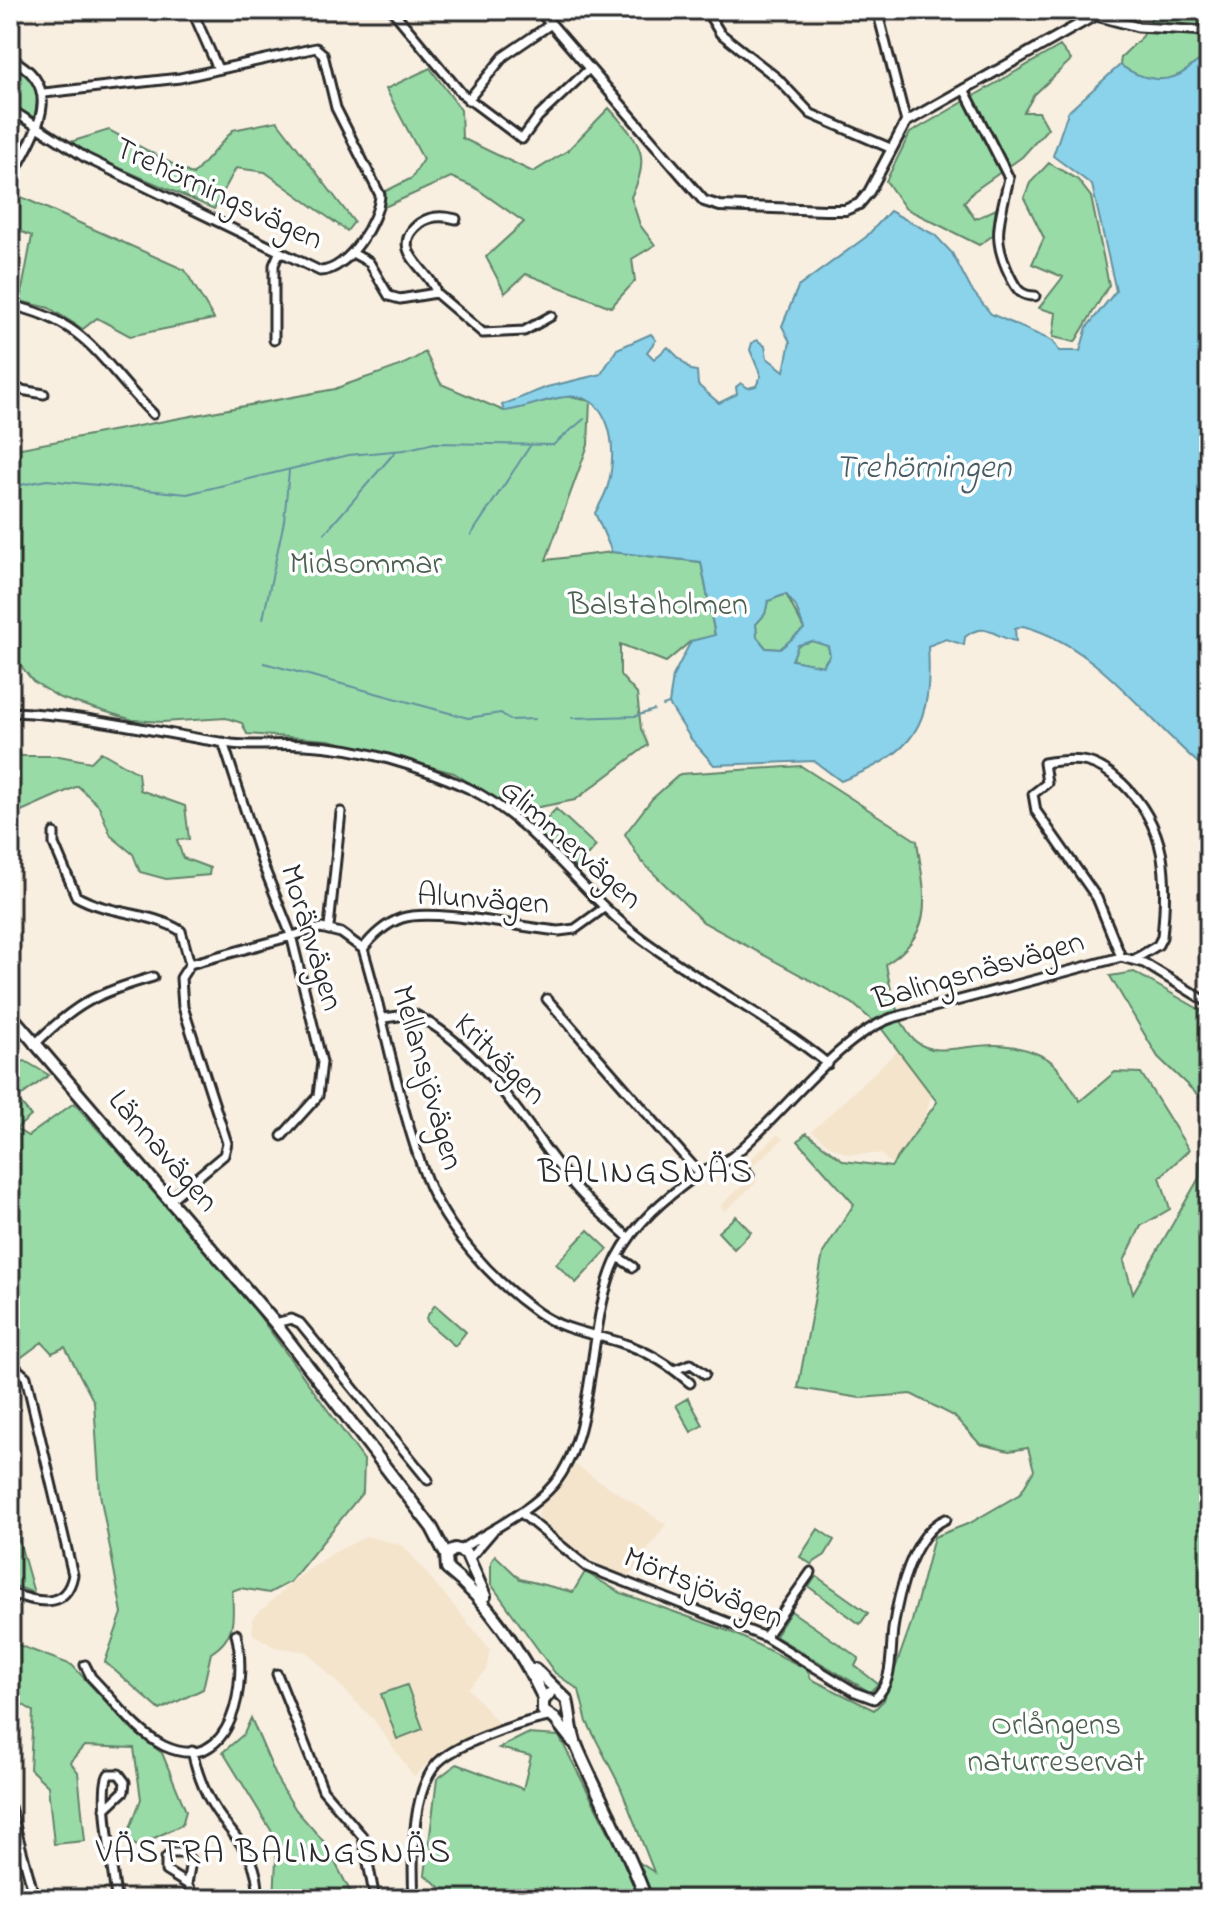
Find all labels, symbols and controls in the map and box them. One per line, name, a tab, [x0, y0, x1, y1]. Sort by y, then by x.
street label: Trehörningsvägen	[106, 126, 330, 264]
water label: Trehörningen	[835, 444, 1013, 494]
park label: Midsommar	[290, 542, 443, 589]
park label: Balstaholmen	[567, 583, 748, 630]
street label: Glimmervägen	[488, 768, 652, 922]
street label: Moränvägen	[265, 859, 355, 1017]
street label: Alunvägen	[415, 873, 551, 929]
street label: Balingsnäsvägen	[867, 919, 1090, 1025]
street label: Mellansjövägen	[377, 980, 475, 1176]
street label: Kritvägen	[442, 1003, 556, 1117]
street label: Lännavägen	[95, 1080, 229, 1224]
district label: BALINGSNÄS	[537, 1149, 754, 1199]
street label: Mörtsjövägen	[616, 1536, 790, 1642]
park label: Orlångens naturreservat	[967, 1703, 1145, 1787]
district label: VÄSTRA BALINGSNÄS	[95, 1829, 452, 1879]

